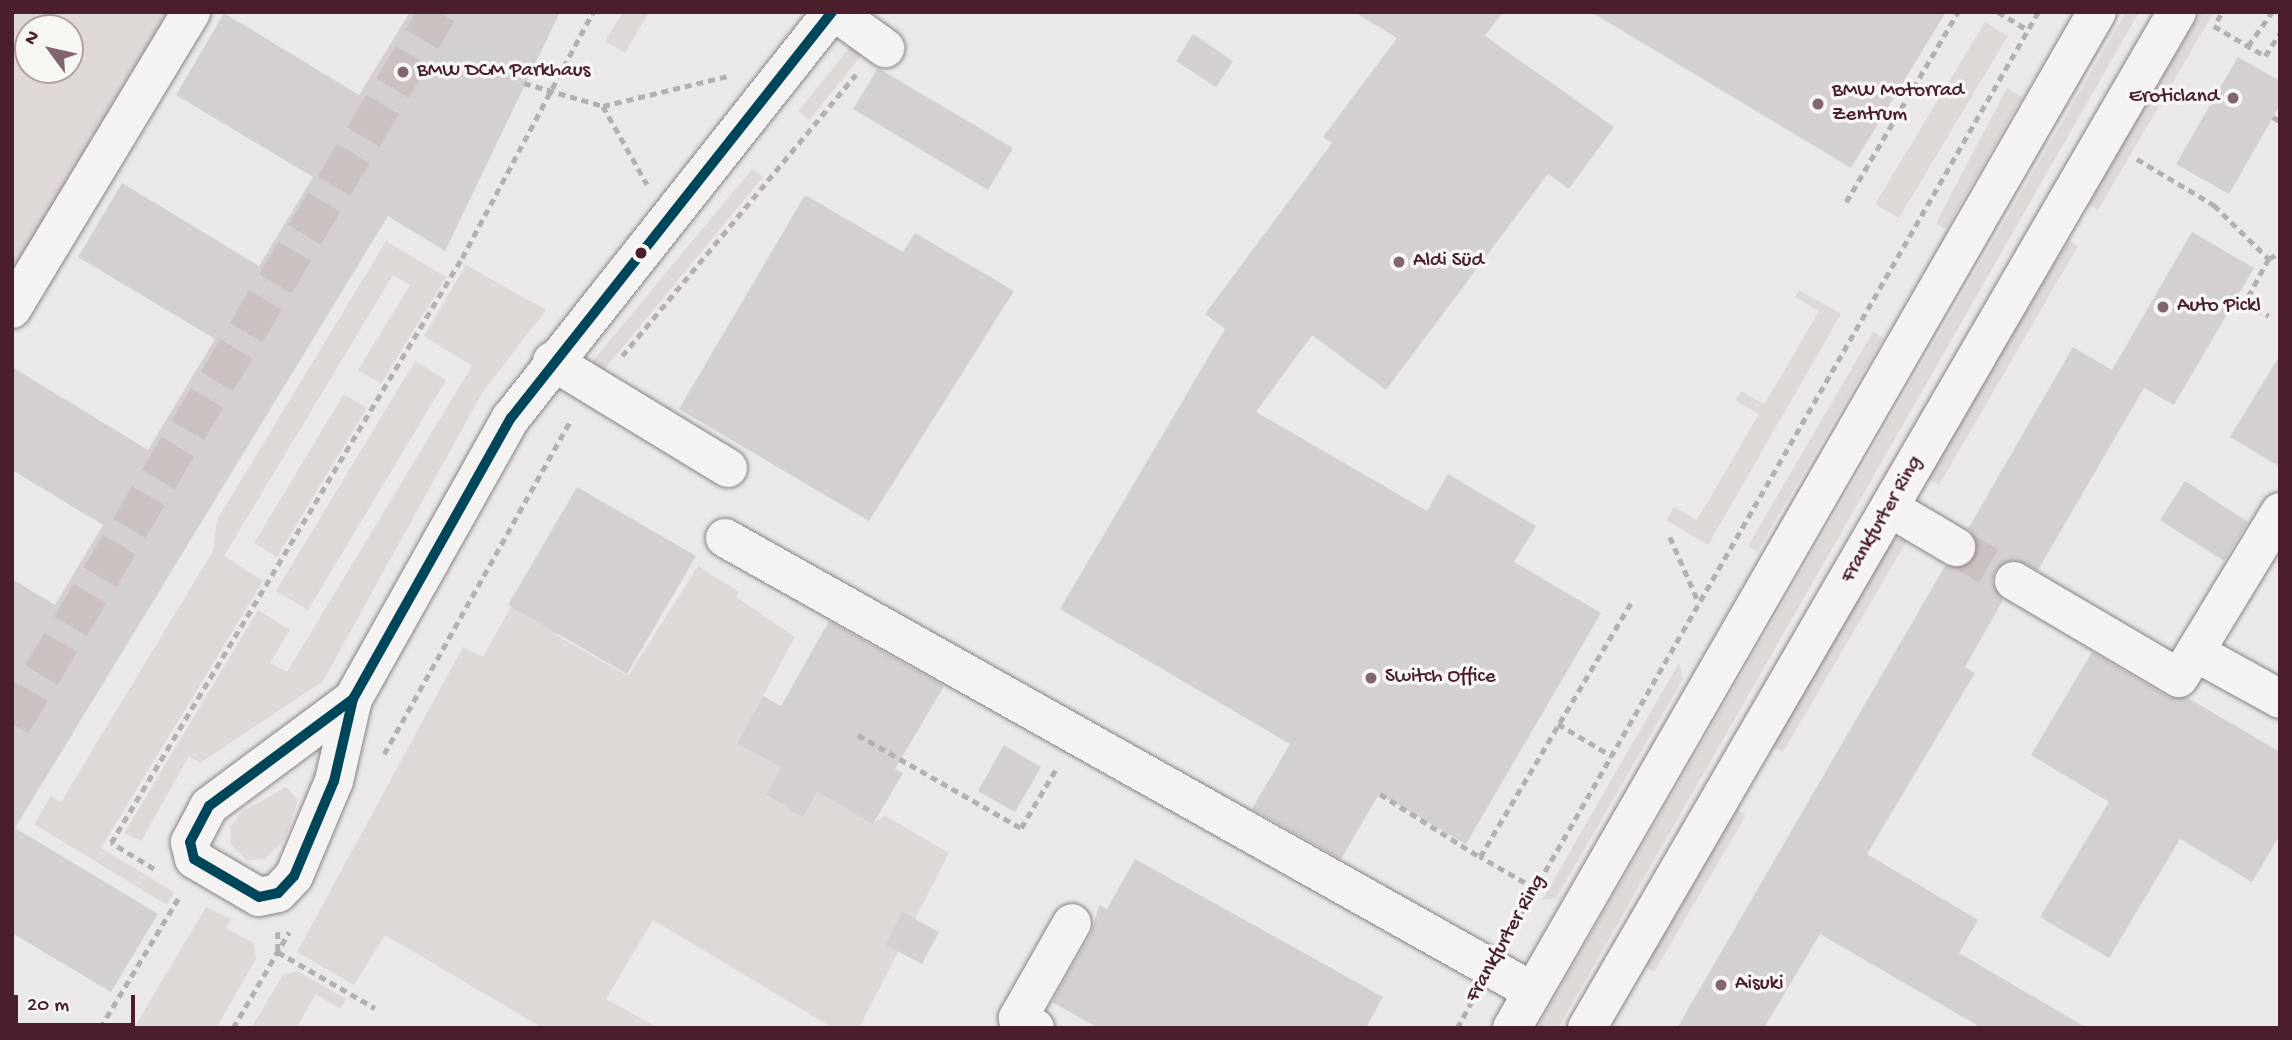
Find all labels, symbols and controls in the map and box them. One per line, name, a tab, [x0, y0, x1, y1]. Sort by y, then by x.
north arrow	[14, 14, 84, 84]
text: N	[20, 27, 46, 50]
place label: BMW DCM Parkhaus	[417, 59, 590, 85]
marker: BMW DCM Parkhaus	[395, 64, 411, 80]
place label: BMW Motorrad Zentrum	[1832, 79, 1964, 129]
place label: Eroticland	[2129, 85, 2219, 111]
marker: Eroticland	[2225, 90, 2241, 106]
marker: BMW Motorrad Zentrum	[1810, 96, 1826, 112]
unlabelled marker	[634, 246, 648, 260]
place label: Aldi Süd	[1413, 249, 1484, 275]
marker: Aldi Süd	[1391, 254, 1407, 270]
place label: Auto Pickl	[2177, 294, 2261, 320]
marker: Auto Pickl	[2155, 299, 2171, 315]
street label: Frankfurter Ring	[1837, 452, 1929, 588]
place label: Switch Office	[1385, 665, 1496, 691]
marker: Switch Office	[1363, 670, 1379, 686]
street label: Frankfurter Ring	[1462, 871, 1552, 1007]
place label: Aisuki	[1735, 972, 1783, 998]
marker: Aisuki	[1713, 977, 1729, 993]
scale bar	[18, 981, 138, 1025]
text: 20 m	[27, 994, 69, 1019]

